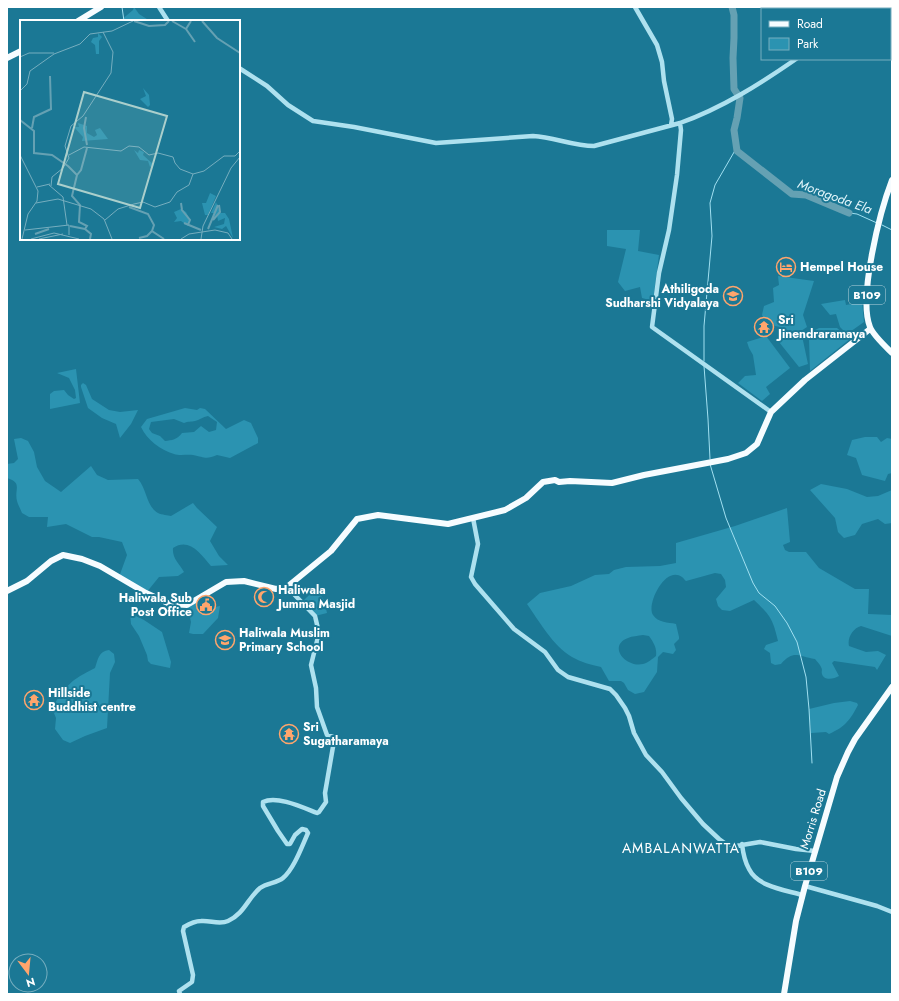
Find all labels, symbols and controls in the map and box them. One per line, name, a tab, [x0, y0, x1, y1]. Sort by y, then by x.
legend	[761, 8, 891, 60]
text: Road	[797, 15, 823, 33]
inset map	[20, 20, 240, 240]
text: Park	[797, 35, 819, 53]
water label: Moragoda Ela	[795, 174, 875, 219]
hotel icon: Hempel House	[775, 256, 797, 278]
place label: Hempel House	[800, 258, 883, 276]
place label: Athiligoda Sudharshi Vidyalaya	[605, 280, 719, 312]
school or university icon: Athiligoda Sudharshi Vidyalaya	[722, 285, 744, 307]
road number: B109	[849, 286, 885, 304]
place label: Sri Jinendraramaya	[776, 311, 865, 343]
temple icon: Sri Jinendraramaya	[753, 316, 775, 338]
place label: Haliwala Jumma Masjid	[276, 581, 355, 613]
mosque icon: Haliwala Jumma Masjid	[253, 586, 275, 608]
place label: Haliwala Sub Post Office	[119, 589, 193, 621]
public building icon: Haliwala Sub Post Office	[195, 594, 217, 616]
place label: Haliwala Muslim Primary School	[239, 624, 330, 656]
school or university icon: Haliwala Muslim Primary School	[214, 629, 236, 651]
place label: Hillside Buddhist centre	[48, 684, 136, 716]
temple icon: Hillside Buddhist centre	[23, 689, 45, 711]
place label: Sri Sugatharamaya	[303, 718, 389, 750]
temple icon: Sri Sugatharamaya	[278, 723, 300, 745]
street label: Morris Road	[795, 787, 831, 851]
district label: AMBALANWATTA	[622, 838, 740, 858]
road number: B109	[791, 862, 827, 880]
north arrow	[8, 953, 48, 993]
text: N	[24, 974, 37, 992]

